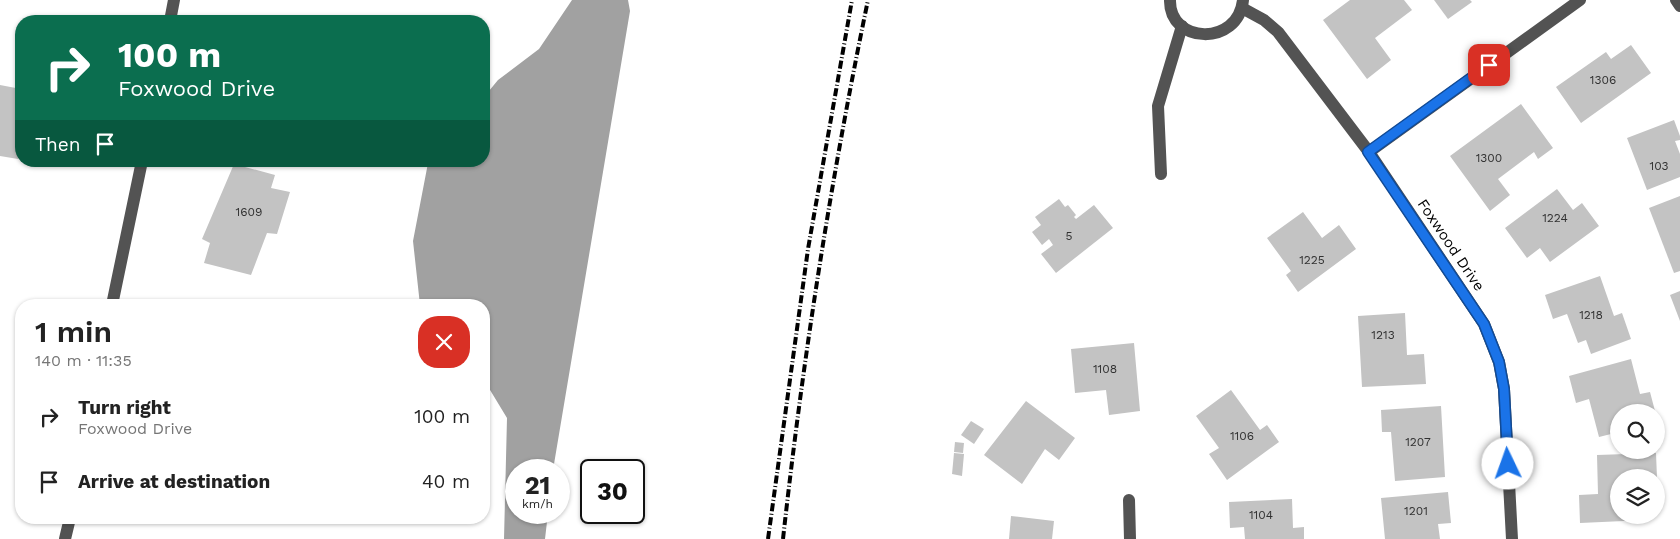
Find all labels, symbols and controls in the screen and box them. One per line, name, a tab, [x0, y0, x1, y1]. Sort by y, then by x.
text: 100 m	[118, 34, 221, 76]
icon: right	[35, 35, 100, 100]
pin	[1468, 44, 1510, 86]
icon: arrive	[1475, 51, 1503, 79]
house number: 1306	[1590, 73, 1616, 87]
text: Foxwood Drive	[118, 76, 275, 101]
icon: arrive	[91, 130, 119, 158]
text: Then	[35, 133, 81, 156]
house number: 1300	[1476, 151, 1502, 165]
house number: 103	[1650, 159, 1668, 173]
street label: Foxwood Drive	[1414, 196, 1488, 294]
house number: 1609	[236, 205, 262, 219]
house number: 1224	[1542, 211, 1568, 225]
house number: 5	[1066, 229, 1073, 243]
house number: 1225	[1299, 253, 1325, 267]
house number: 1218	[1579, 308, 1603, 322]
text: 1 min	[35, 314, 112, 349]
button: close	[418, 316, 470, 368]
house number: 1213	[1371, 328, 1395, 342]
text: 140 m · 11:35	[35, 351, 132, 370]
house number: 1108	[1093, 362, 1117, 376]
text: Turn right	[78, 396, 171, 419]
icon: right	[35, 403, 63, 431]
map controls	[1610, 404, 1665, 524]
button: search	[1610, 404, 1665, 459]
text: 100 m	[414, 405, 470, 428]
text: Foxwood Drive	[78, 419, 192, 438]
house number: 1106	[1230, 429, 1254, 443]
house number: 1207	[1405, 435, 1431, 449]
position arrow	[1481, 437, 1533, 489]
speed limit sign: 30	[580, 459, 645, 524]
icon: arrive	[35, 468, 63, 496]
button: layers	[1610, 469, 1665, 524]
text: Arrive at destination	[78, 470, 270, 493]
text: 40 m	[422, 470, 470, 493]
text: 21	[525, 471, 550, 500]
text: km/h	[522, 497, 553, 511]
house number: 1201	[1404, 504, 1428, 518]
house number: 1104	[1249, 508, 1273, 522]

